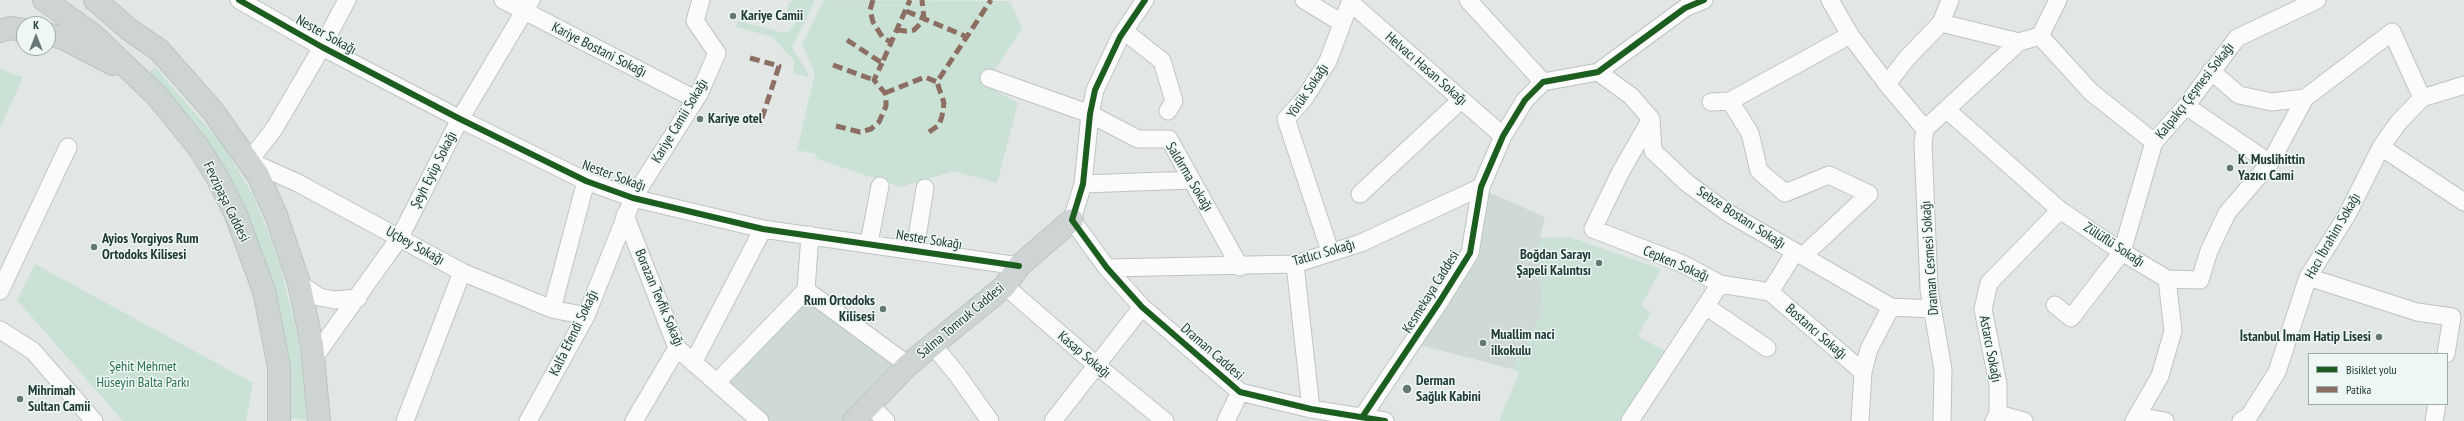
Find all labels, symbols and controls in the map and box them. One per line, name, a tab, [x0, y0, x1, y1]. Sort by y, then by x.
place label: Kariye Camii	[741, 8, 803, 24]
marker: Kariye Camii	[728, 11, 738, 21]
street label: Nester Sokağı	[293, 12, 359, 58]
north arrow	[16, 16, 56, 56]
text: K	[33, 18, 39, 32]
street label: Kariye Bostani Sokağı	[549, 19, 649, 81]
street label: Helvacı Hasan Sokağı	[1382, 29, 1470, 109]
street label: Kalpakçı Çeşmesi Sokağı	[2152, 39, 2238, 143]
street label: Yörük Sokağı	[1284, 61, 1332, 121]
street label: Kariye Camii Sokağı	[648, 76, 712, 166]
place label: Kariye otel	[708, 111, 762, 127]
marker: Kariye otel	[695, 114, 705, 124]
street label: Şeyh Eyüp Sokağı	[407, 129, 461, 211]
street label: Saldırma Sokağı	[1162, 139, 1216, 215]
place label: K. Muslihittin Yazıcı Cami	[2238, 152, 2305, 184]
street label: Nester Sokağı	[580, 157, 648, 195]
street label: Fevzipaşa Caddesi	[199, 159, 253, 245]
marker: K. Muslihittin Yazıcı Cami	[2225, 163, 2235, 173]
street label: Sebze Bostanı Sokağı	[1693, 183, 1789, 253]
street label: Hacı İbrahim Sokağı	[2302, 190, 2364, 282]
street label: Draman Cesmesi Sokağı	[1918, 200, 1942, 316]
street label: Zülüflü Sokağı	[2080, 219, 2148, 271]
street label: Uçbey Sokağı	[383, 223, 447, 269]
street label: Nester Sokağı	[895, 226, 963, 254]
place label: Ayios Yorgiyos Rum Ortodoks Kilisesi	[102, 231, 199, 264]
street label: Tatlıcı Sokağı	[1291, 236, 1357, 270]
marker: Ayios Yorgiyos Rum Ortodoks Kilisesi	[89, 242, 99, 252]
street label: Cepken Sokağı	[1640, 243, 1712, 285]
street label: Borazan Tevfik Sokağı	[631, 247, 687, 349]
place label: Boğdan Sarayı Şapeli Kalıntısı	[1516, 247, 1591, 280]
street label: Kesmekaya Caddesi	[1399, 248, 1463, 336]
marker: Boğdan Sarayı Şapeli Kalıntısı	[1594, 258, 1604, 268]
street label: Salma Tomruk Caddesi	[914, 280, 1008, 362]
street label: Kalfa Efendi Sokağı	[546, 287, 602, 379]
place label: Rum Ortodoks Kilisesi	[804, 293, 875, 326]
street label: Bostancı Sokağı	[1782, 301, 1850, 363]
marker: Rum Ortodoks Kilisesi	[878, 304, 888, 314]
street label: Astarcı Sokağı	[1975, 314, 2005, 384]
street label: Draman Caddesi	[1177, 320, 1247, 384]
place label: Muallim naci ilkokulu	[1491, 327, 1555, 360]
street label: Kasap Sokağı	[1054, 328, 1114, 382]
place label: İstanbul İmam Hatip Lisesi	[2240, 329, 2371, 345]
marker: İstanbul İmam Hatip Lisesi	[2374, 332, 2384, 342]
marker: Muallim naci ilkokulu	[1478, 338, 1488, 348]
legend	[2308, 353, 2448, 405]
park label: Şehit Mehmet Hüseyin Balta Parkı	[97, 359, 189, 392]
text: Bisiklet yolu	[2346, 362, 2397, 377]
place label: Derman Sağlık Kabini	[1416, 373, 1481, 406]
text: Patika	[2346, 382, 2371, 397]
place label: Mihrimah Sultan Camii	[28, 383, 90, 416]
marker: Derman Sağlık Kabini	[1401, 383, 1413, 395]
marker: Mihrimah Sultan Camii	[15, 394, 25, 404]

